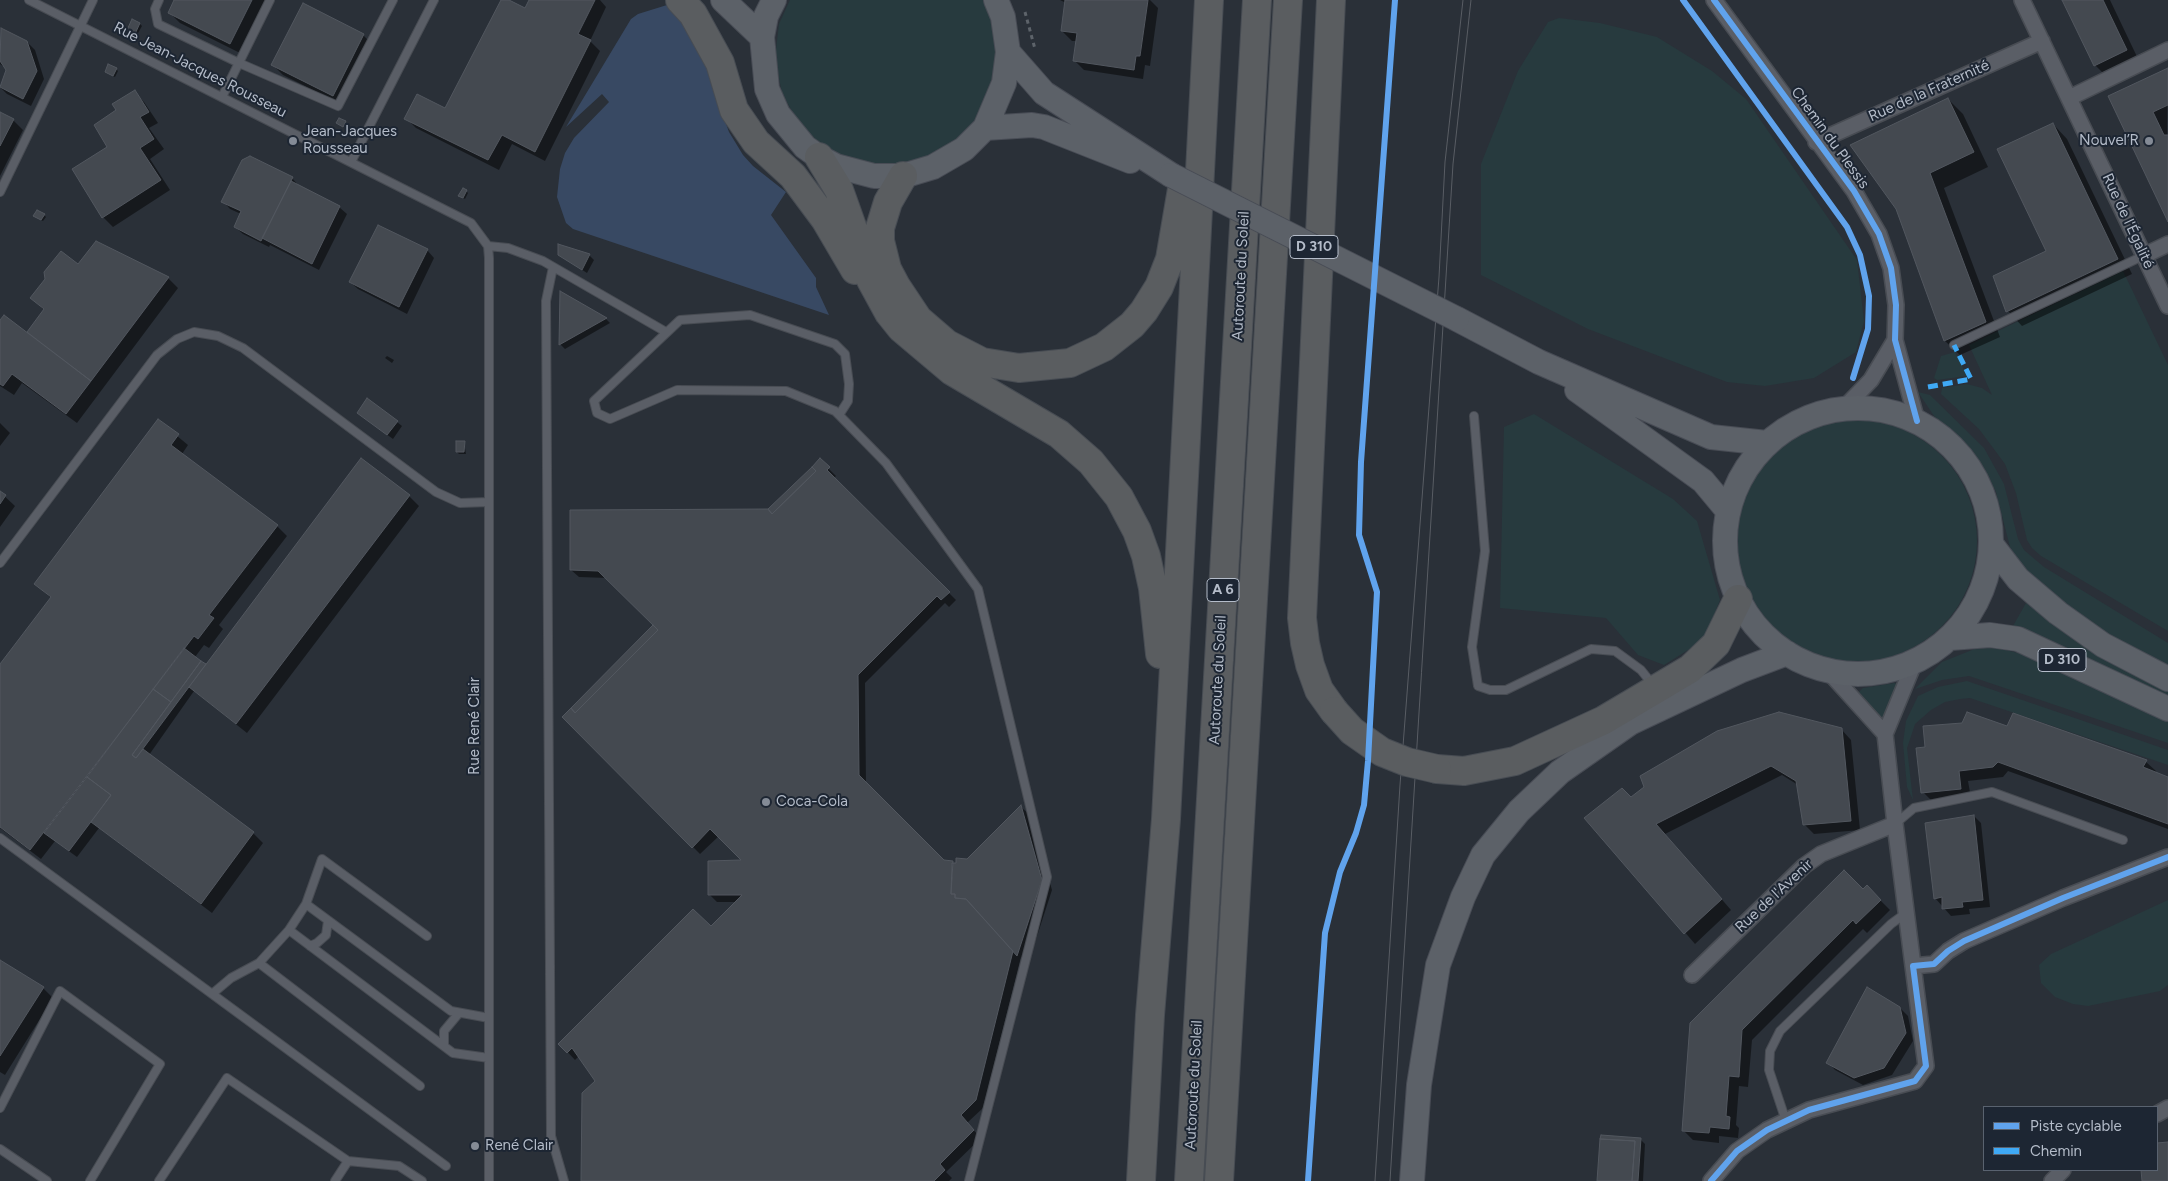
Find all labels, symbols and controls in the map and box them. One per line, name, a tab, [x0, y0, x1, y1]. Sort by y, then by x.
street label: Rue Jean-Jacques Rousseau	[110, 18, 290, 122]
street label: Rue de la Fraternité	[1866, 56, 1992, 126]
street label: Chemin du Plessis	[1787, 84, 1873, 192]
place label: Jean-Jacques Rousseau	[303, 123, 397, 158]
place label: Nouvel’R	[2079, 132, 2139, 150]
marker: Jean-Jacques Rousseau	[287, 135, 299, 147]
marker: Nouvel’R	[2143, 135, 2155, 147]
street label: Rue de l'Égalité	[2098, 171, 2158, 271]
street label: Autoroute du Soleil	[1229, 211, 1253, 341]
road number: D 310	[1290, 236, 1338, 258]
road number: A 6	[1207, 578, 1239, 602]
street label: Autoroute du Soleil	[1206, 615, 1230, 745]
road number: D 310	[2038, 648, 2086, 672]
street label: Rue René Clair	[466, 677, 484, 775]
place label: Coca-Cola	[776, 793, 848, 811]
marker: Coca-Cola	[760, 796, 772, 808]
street label: Rue de l'Avenir	[1732, 856, 1816, 936]
street label: Autoroute du Soleil	[1182, 1020, 1206, 1150]
legend	[1983, 1106, 2158, 1171]
text: Piste cyclable	[2030, 1117, 2122, 1135]
place label: René Clair	[485, 1137, 553, 1155]
marker: René Clair	[469, 1140, 481, 1152]
text: Chemin	[2030, 1142, 2082, 1160]

